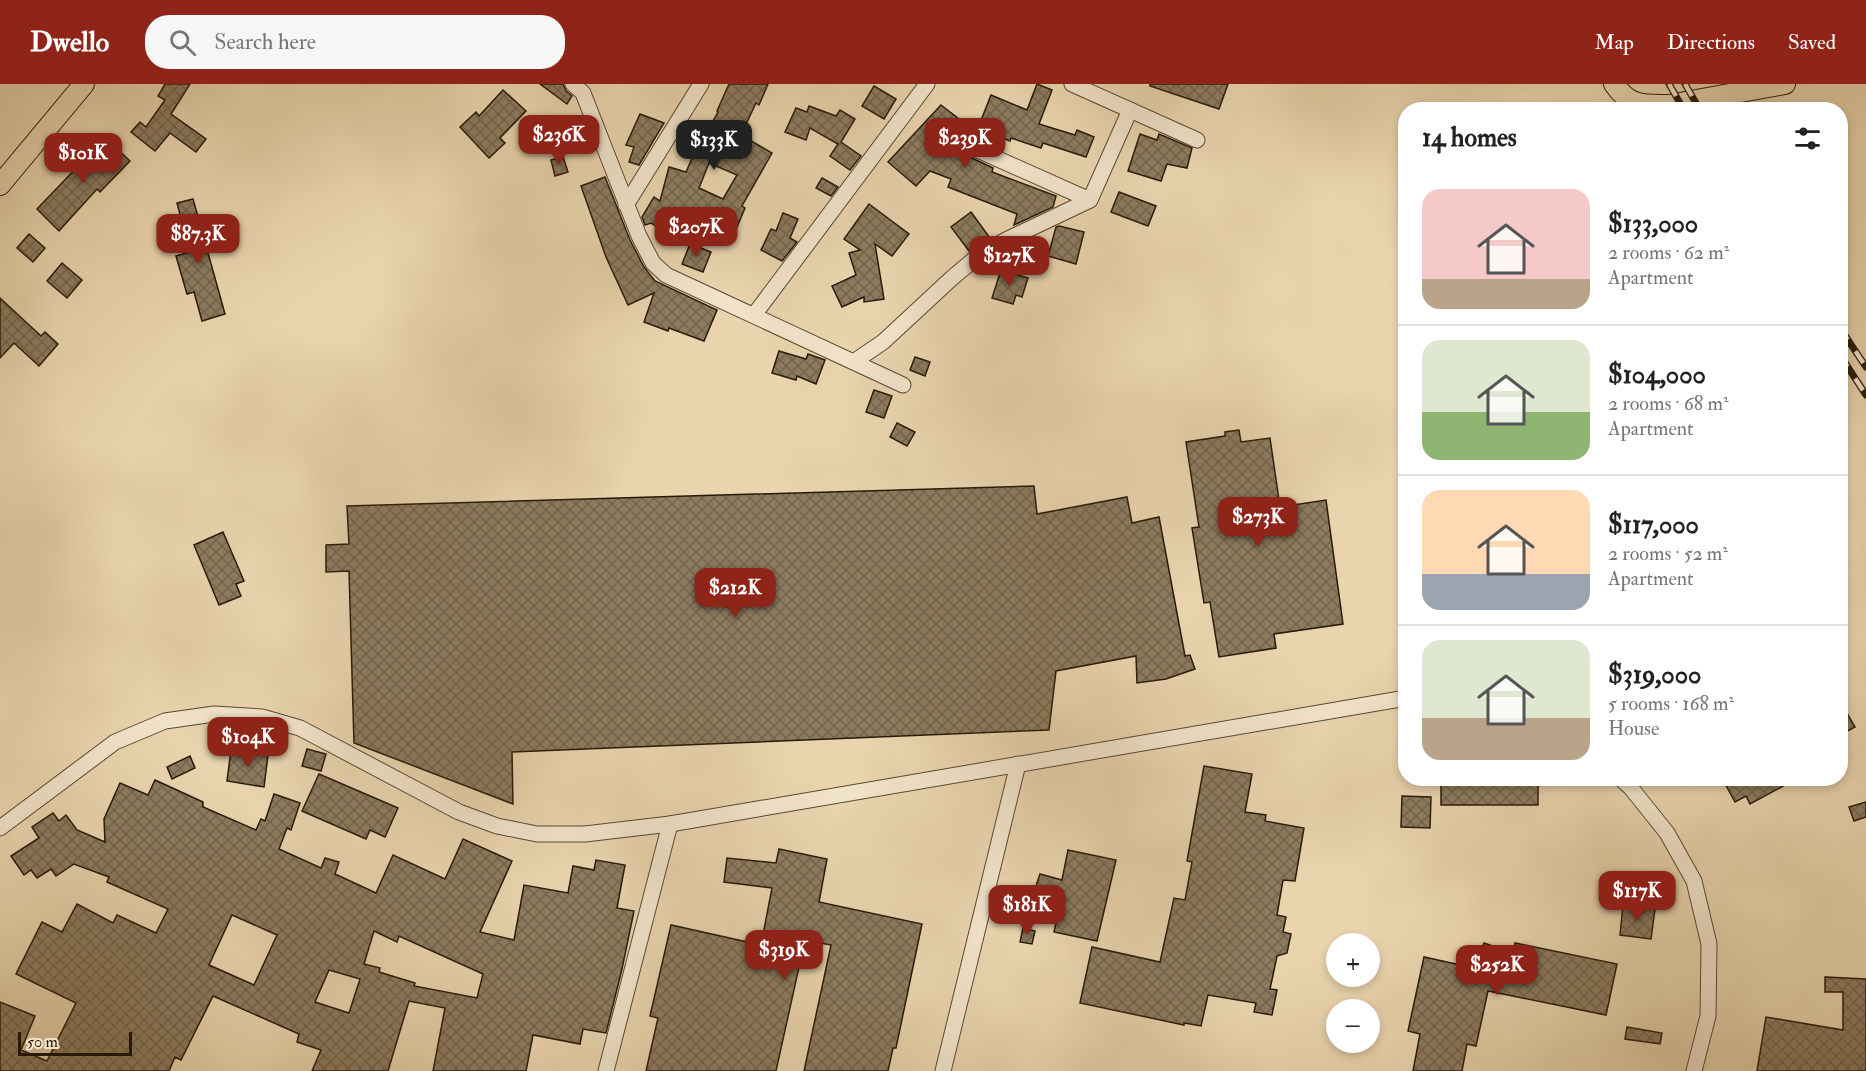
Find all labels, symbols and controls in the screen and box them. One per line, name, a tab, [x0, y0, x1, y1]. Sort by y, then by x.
search box	[145, 15, 565, 69]
text: Dwello	[30, 25, 109, 60]
icon: search	[166, 26, 199, 59]
text: Search here	[214, 28, 316, 56]
text: Map	[1594, 29, 1634, 56]
text: Directions	[1667, 29, 1755, 56]
text: Saved	[1788, 29, 1836, 56]
pin: $236K	[517, 115, 601, 166]
pin: $239K	[923, 118, 1007, 169]
pin: $133K	[672, 120, 756, 171]
text: $236K	[532, 122, 586, 147]
text: 14 homes	[1422, 122, 1517, 154]
icon: filters	[1791, 122, 1824, 155]
text: $239K	[938, 125, 992, 150]
text: $133K	[690, 127, 738, 152]
pin: $101K	[41, 133, 125, 184]
text: $101K	[58, 140, 108, 165]
pin: $207K	[654, 207, 738, 258]
text: $133,000	[1608, 208, 1698, 240]
icon: home	[1470, 213, 1542, 285]
pin: $87.3K	[149, 214, 247, 265]
text: $207K	[669, 214, 723, 239]
text: $87.3K	[171, 221, 226, 246]
pin: $127K	[967, 236, 1051, 287]
text: 2 rooms · 62 m²	[1608, 240, 1729, 265]
text: $127K	[983, 243, 1035, 268]
text: Apartment	[1608, 265, 1693, 290]
text: $104,000	[1608, 359, 1706, 391]
icon: home	[1470, 364, 1542, 436]
text: 2 rooms · 68 m²	[1608, 391, 1729, 416]
text: Apartment	[1608, 416, 1693, 441]
pin: $273K	[1216, 497, 1300, 548]
text: $273K	[1232, 504, 1284, 529]
text: $117,000	[1608, 509, 1699, 541]
icon: home	[1470, 514, 1542, 586]
text: 2 rooms · 52 m²	[1608, 541, 1728, 566]
text: Apartment	[1608, 566, 1693, 591]
pin: $212K	[693, 568, 777, 619]
text: $212K	[709, 575, 761, 600]
text: $319,000	[1608, 659, 1701, 691]
icon: home	[1470, 664, 1542, 736]
text: 5 rooms · 168 m²	[1608, 691, 1734, 716]
text: House	[1608, 716, 1659, 741]
pin: $104K	[206, 717, 290, 768]
text: $104K	[221, 724, 275, 749]
pin: $117K	[1595, 871, 1679, 922]
text: $117K	[1613, 878, 1661, 903]
pin: $181K	[985, 885, 1069, 936]
text: $181K	[1003, 892, 1051, 917]
pin: $319K	[742, 930, 826, 981]
map controls	[1326, 933, 1380, 1053]
button: +	[1326, 933, 1380, 987]
text: $319K	[759, 937, 809, 962]
pin: $252K	[1455, 945, 1539, 996]
text: $252K	[1470, 952, 1524, 977]
button: −	[1326, 999, 1380, 1053]
scale bar	[18, 1029, 132, 1056]
text: 50 m	[27, 1032, 58, 1052]

